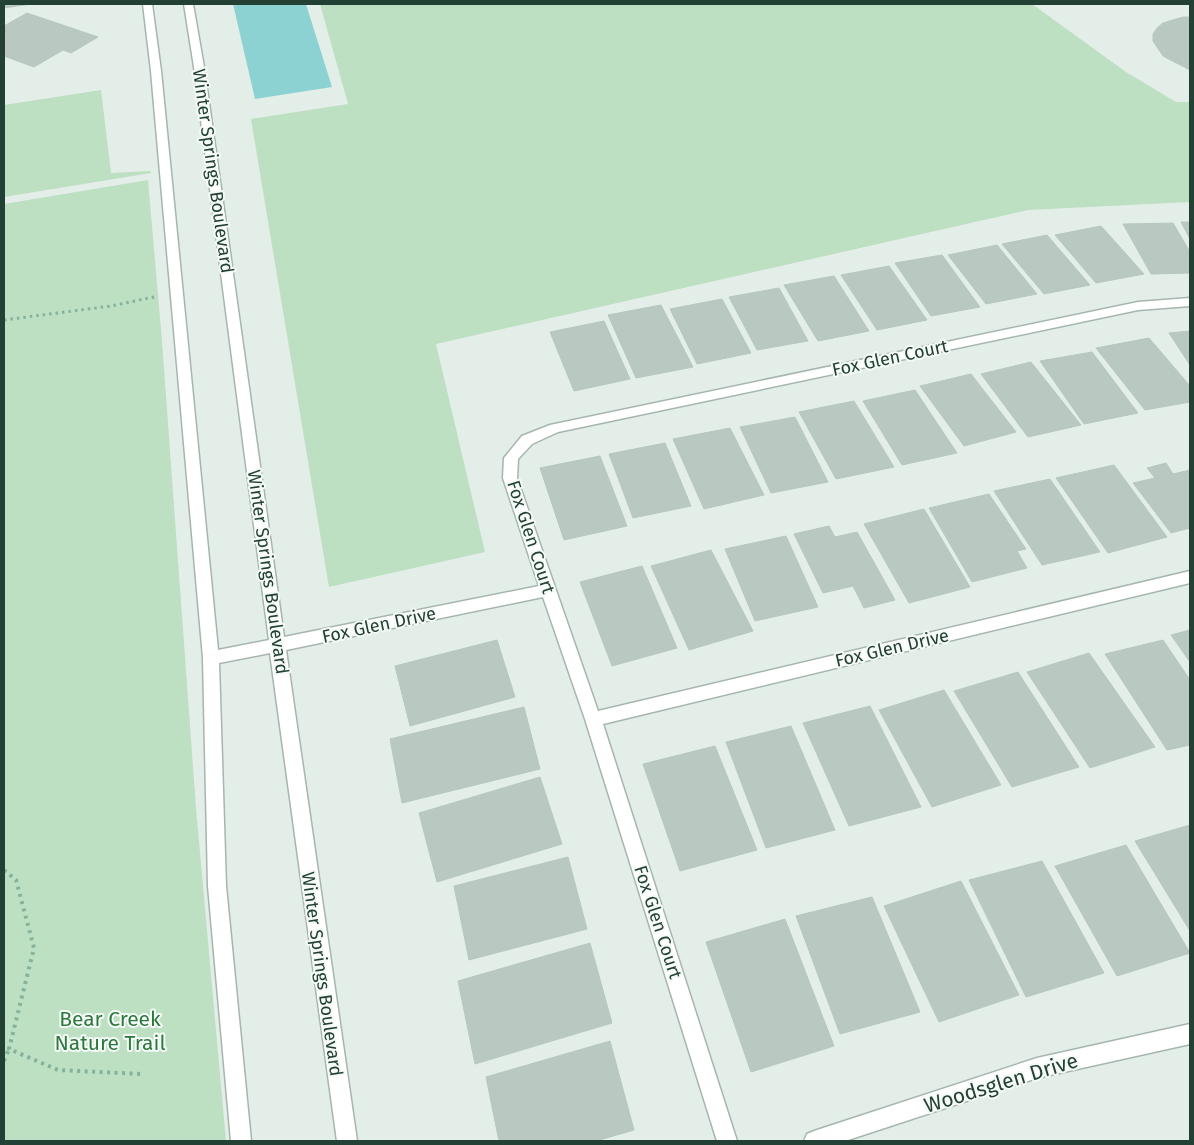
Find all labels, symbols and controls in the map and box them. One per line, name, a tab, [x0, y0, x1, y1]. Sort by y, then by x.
street label: Winter Springs Boulevard	[188, 67, 238, 275]
street label: Fox Glen Court	[830, 335, 950, 381]
street label: Winter Springs Boulevard	[243, 468, 293, 676]
street label: Fox Glen Court	[502, 478, 560, 597]
street label: Fox Glen Drive	[320, 602, 438, 648]
street label: Fox Glen Drive	[833, 624, 951, 672]
street label: Fox Glen Court	[629, 863, 687, 982]
street label: Winter Springs Boulevard	[297, 870, 347, 1078]
park label: Bear Creek Nature Trail	[54, 1006, 166, 1056]
street label: Woodsglen Drive	[921, 1047, 1081, 1119]

